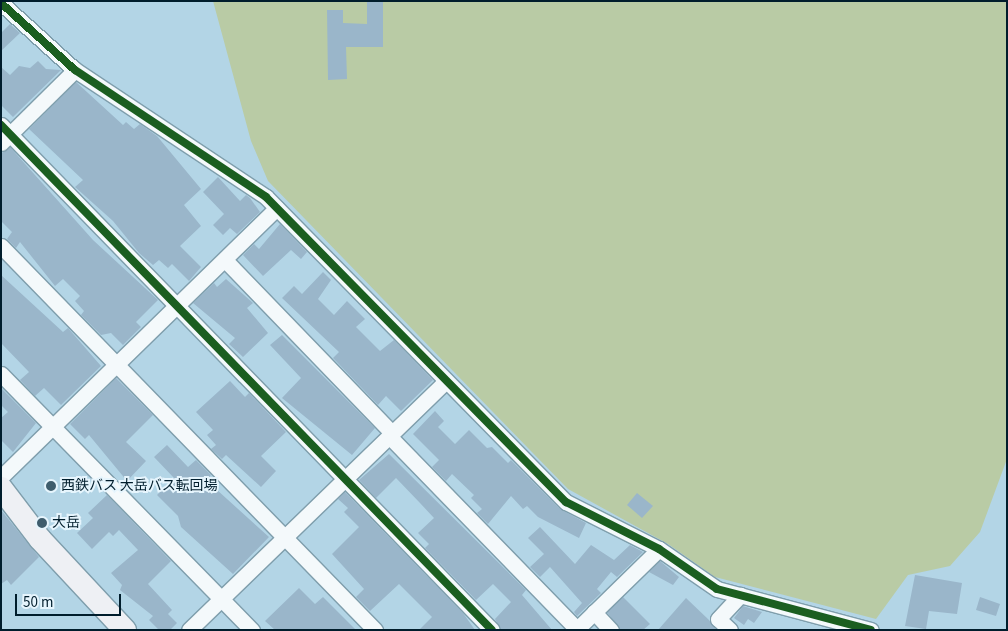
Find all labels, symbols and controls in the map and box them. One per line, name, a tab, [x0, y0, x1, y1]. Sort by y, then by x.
place label: 西鉄バス 大岳バス転回場	[61, 478, 218, 494]
marker: 西鉄バス 大岳バス転回場	[45, 480, 57, 492]
place label: 大岳	[52, 515, 80, 531]
marker: 大岳	[36, 517, 48, 529]
scale bar	[18, 584, 124, 616]
text: 50 m	[23, 592, 53, 613]

